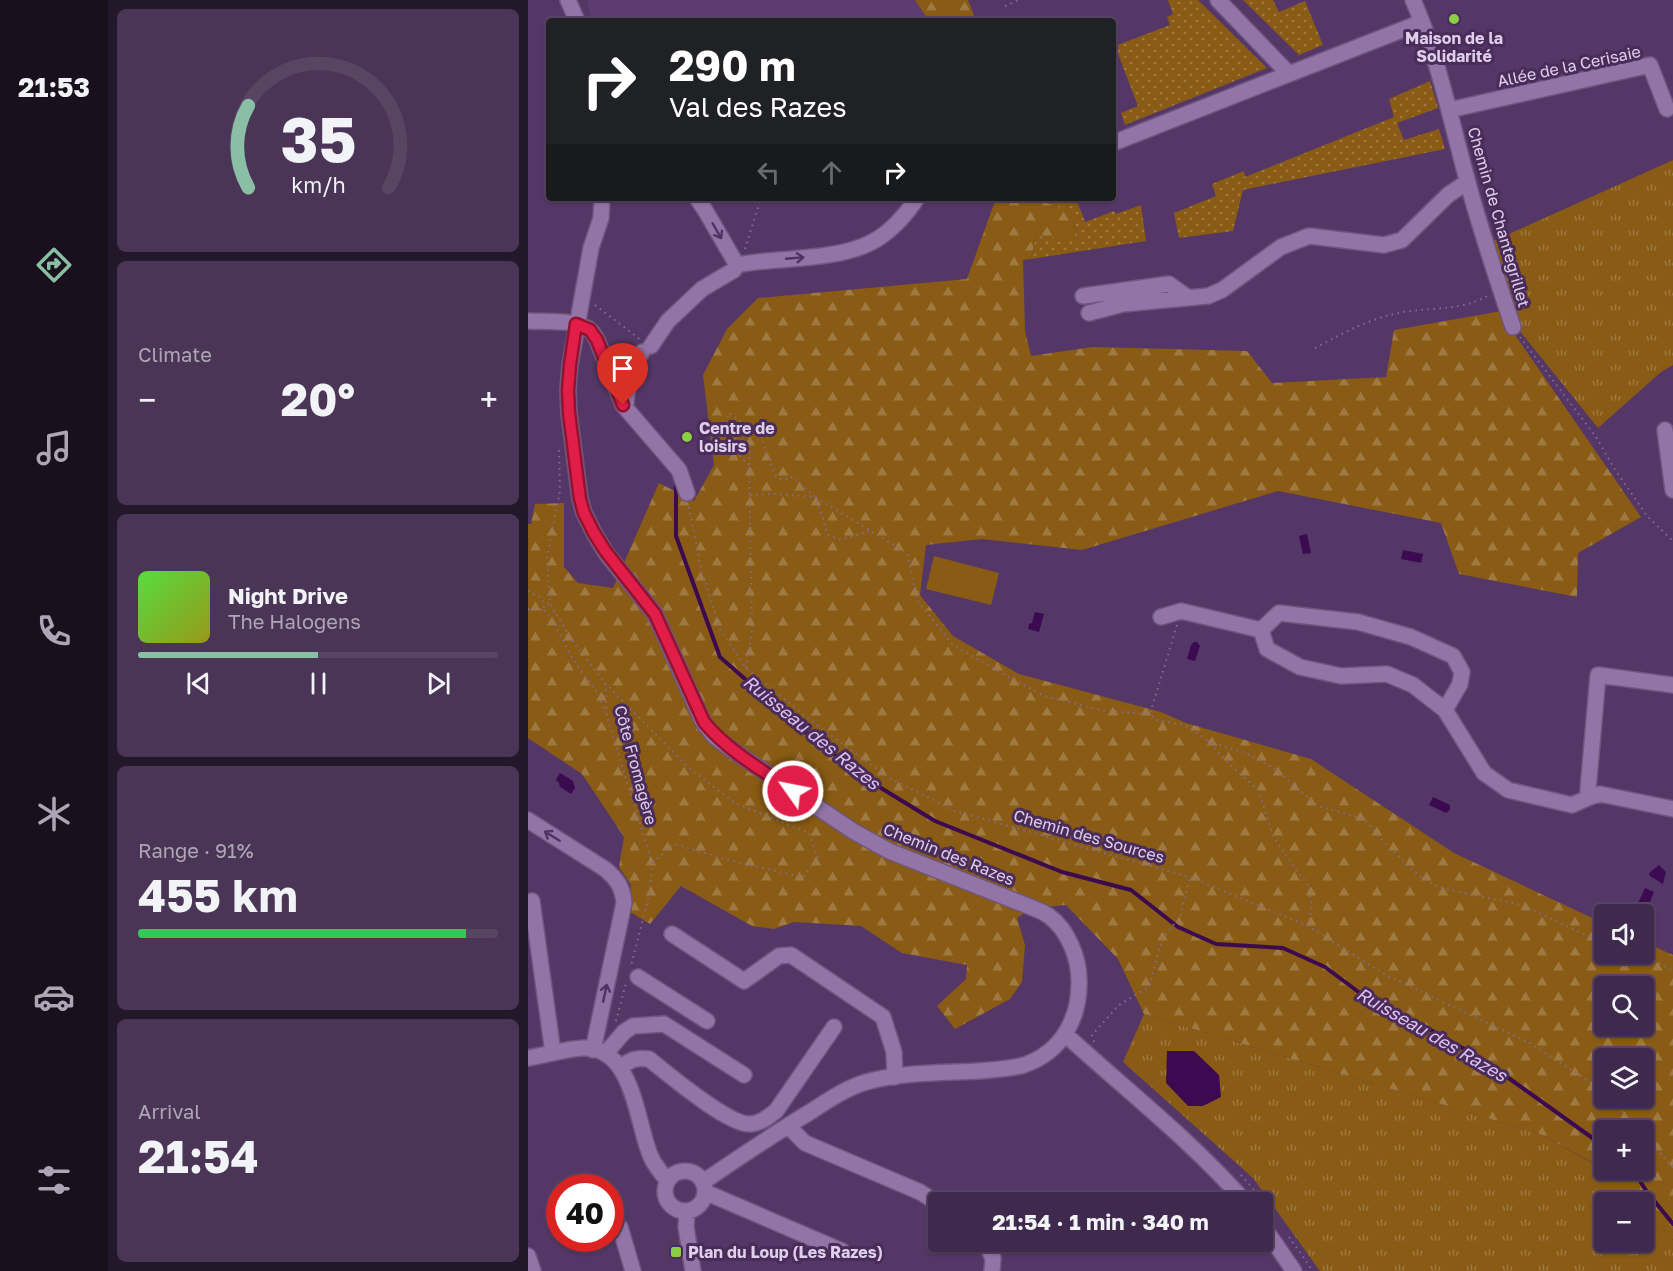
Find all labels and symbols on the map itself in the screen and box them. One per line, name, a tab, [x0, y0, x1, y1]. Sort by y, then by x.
marker: Maison de la Solidarité	[1447, 12, 1461, 26]
place label: Maison de la Solidarité	[1405, 28, 1503, 66]
street label: Allée de la Cerisaie	[1495, 41, 1643, 91]
street label: Chemin de Chantegrillet	[1464, 125, 1534, 309]
one-way arrow	[712, 222, 724, 239]
one-way arrow	[784, 252, 804, 263]
pin	[597, 343, 648, 405]
place label: Centre de loisirs	[699, 418, 775, 456]
marker: Centre de loisirs	[680, 430, 694, 444]
water label: Ruisseau des Razes	[739, 670, 886, 795]
street label: Côte Fromagère	[610, 703, 662, 827]
position arrow	[761, 759, 825, 823]
street label: Chemin des Sources	[1011, 805, 1167, 867]
street label: Chemin des Razes	[881, 819, 1017, 889]
one-way arrow	[544, 829, 561, 841]
water label: Ruisseau des Razes	[1353, 982, 1512, 1087]
one-way arrow	[600, 983, 611, 1003]
speed limit sign: 40	[546, 1174, 624, 1252]
place label: Plan du Loup (Les Razes)	[688, 1242, 883, 1262]
marker: Plan du Loup (Les Razes)	[669, 1245, 683, 1259]

